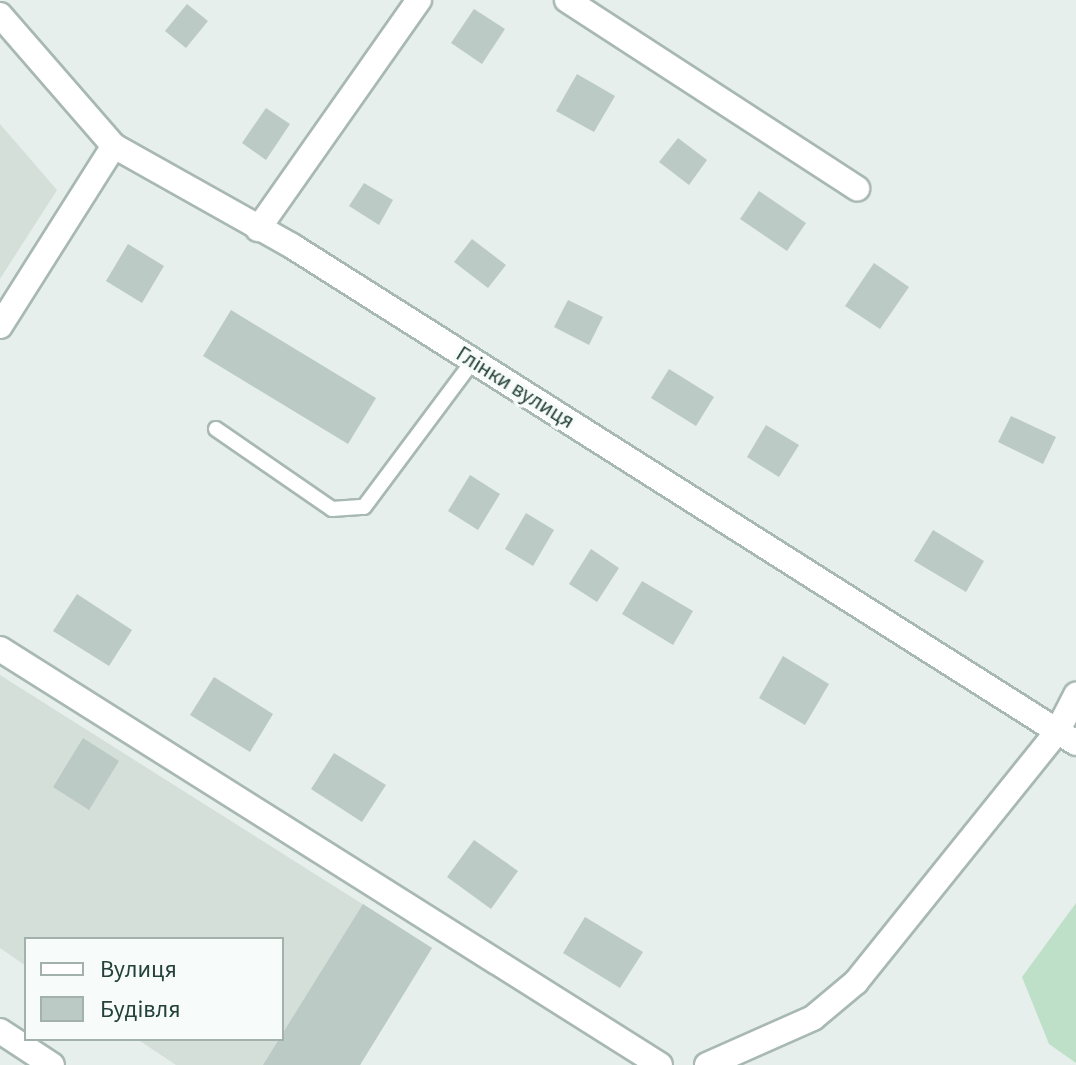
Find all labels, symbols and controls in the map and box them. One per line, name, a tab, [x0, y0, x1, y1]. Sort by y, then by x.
street label: Глінки вулиця	[451, 341, 579, 435]
legend	[24, 937, 284, 1041]
text: Вулиця	[100, 952, 177, 987]
text: Будівля	[100, 992, 181, 1027]

